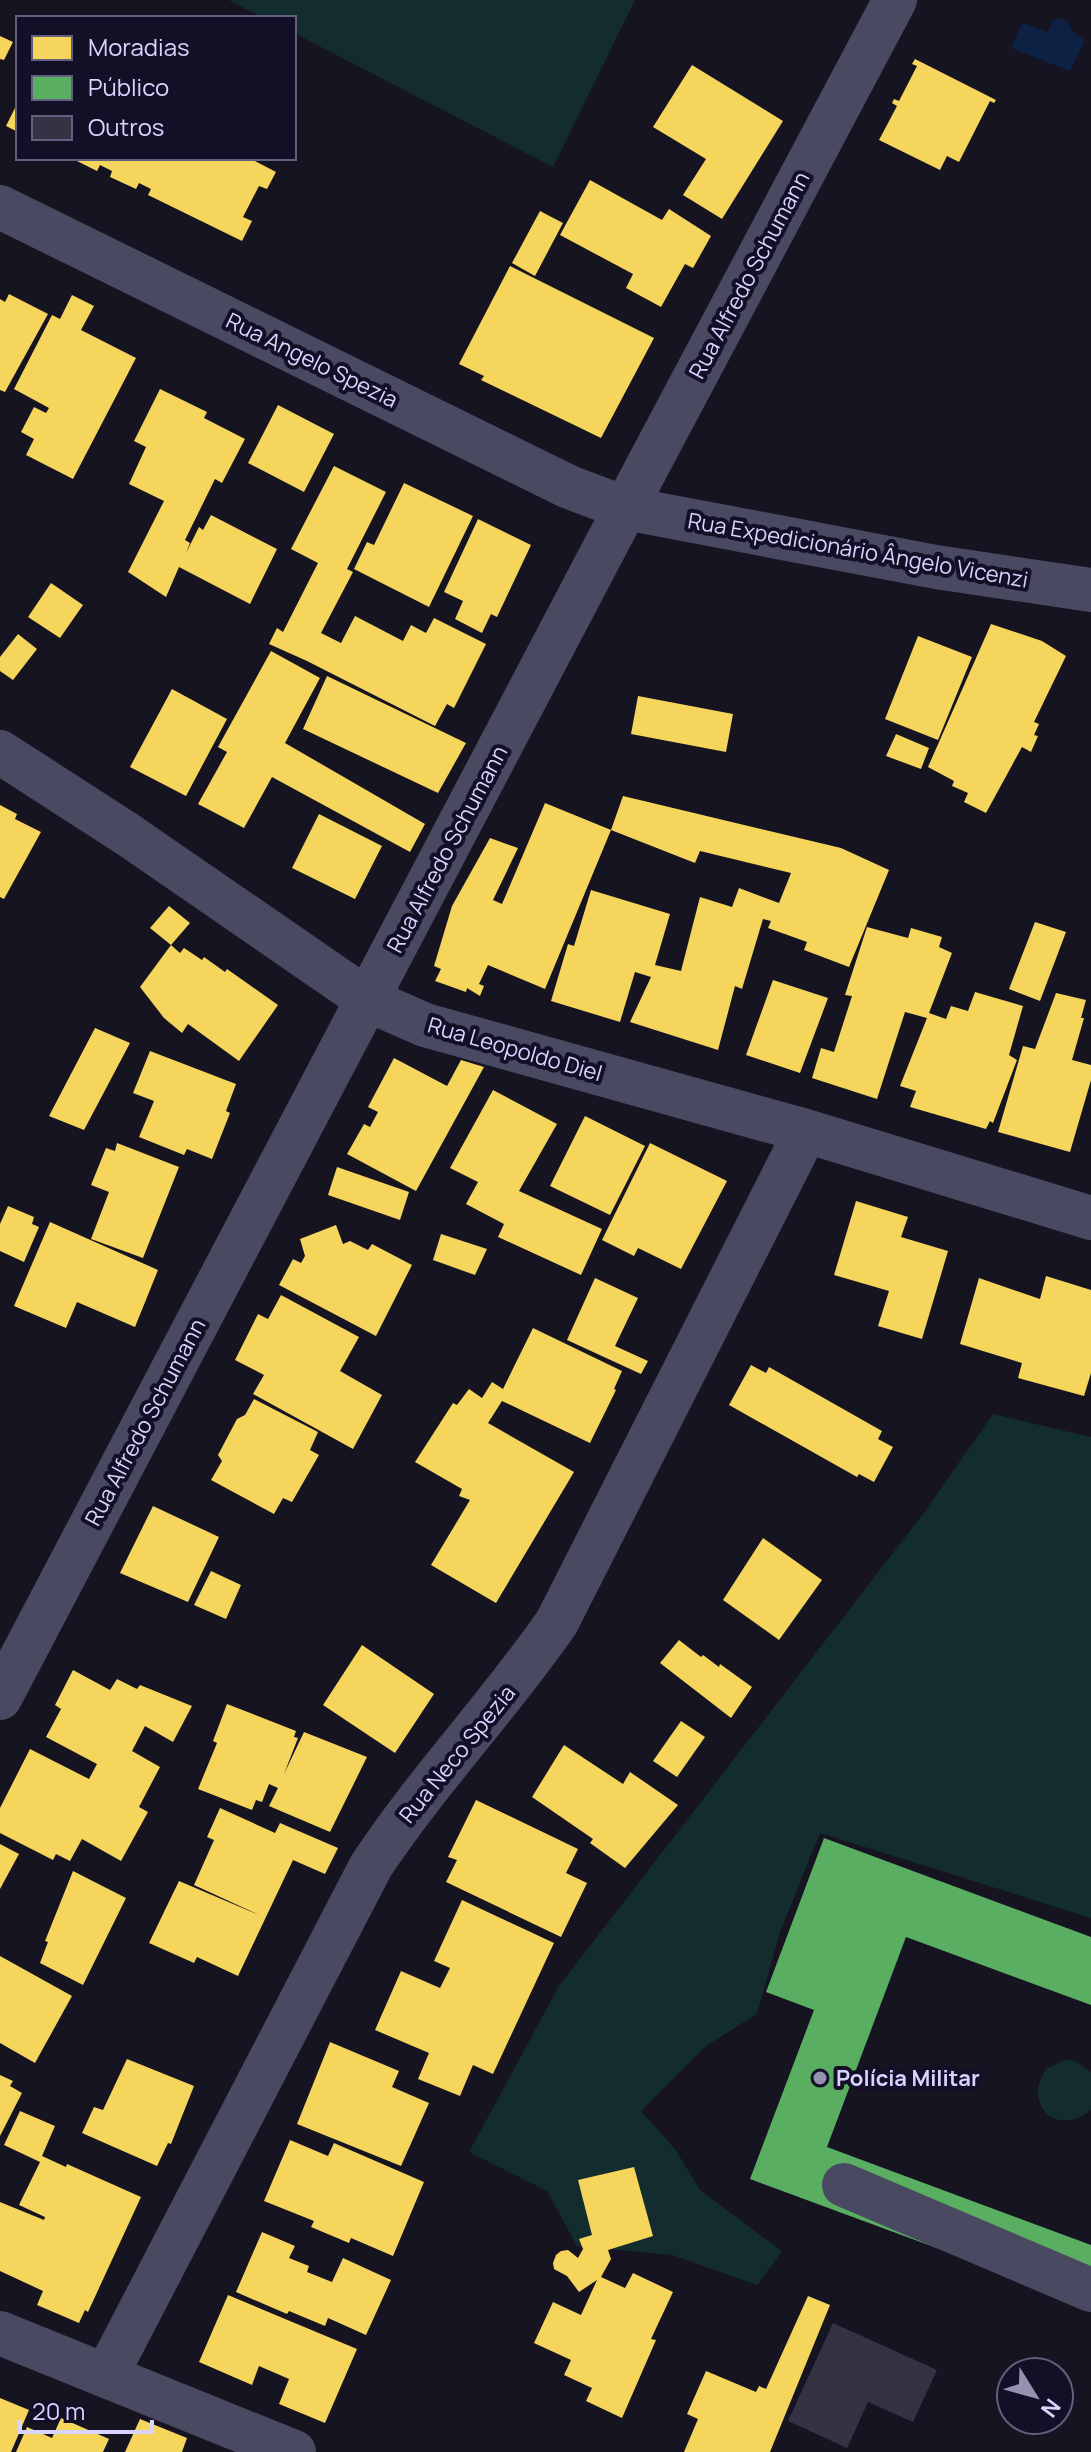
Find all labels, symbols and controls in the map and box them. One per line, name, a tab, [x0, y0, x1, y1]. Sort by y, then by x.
legend	[16, 16, 296, 160]
text: Moradias	[88, 30, 190, 63]
text: Público	[88, 70, 169, 103]
text: Outros	[88, 110, 164, 143]
street label: Rua Alfredo Schumann	[682, 166, 816, 384]
street label: Rua Angelo Spezia	[221, 305, 403, 415]
street label: Rua Expedicionário Ângelo Vicenzi	[685, 505, 1031, 595]
street label: Rua Alfredo Schumann	[380, 740, 514, 958]
street label: Rua Leopoldo Diel	[424, 1010, 606, 1088]
street label: Rua Alfredo Schumann	[78, 1313, 212, 1531]
street label: Rua Neco Spezia	[392, 1679, 522, 1829]
place label: Polícia Militar	[836, 2063, 980, 2093]
marker: Polícia Militar	[811, 2069, 829, 2087]
north arrow	[995, 2356, 1075, 2436]
scale bar	[20, 2384, 152, 2434]
text: N	[1034, 2393, 1068, 2423]
text: 20 m	[32, 2394, 85, 2427]

